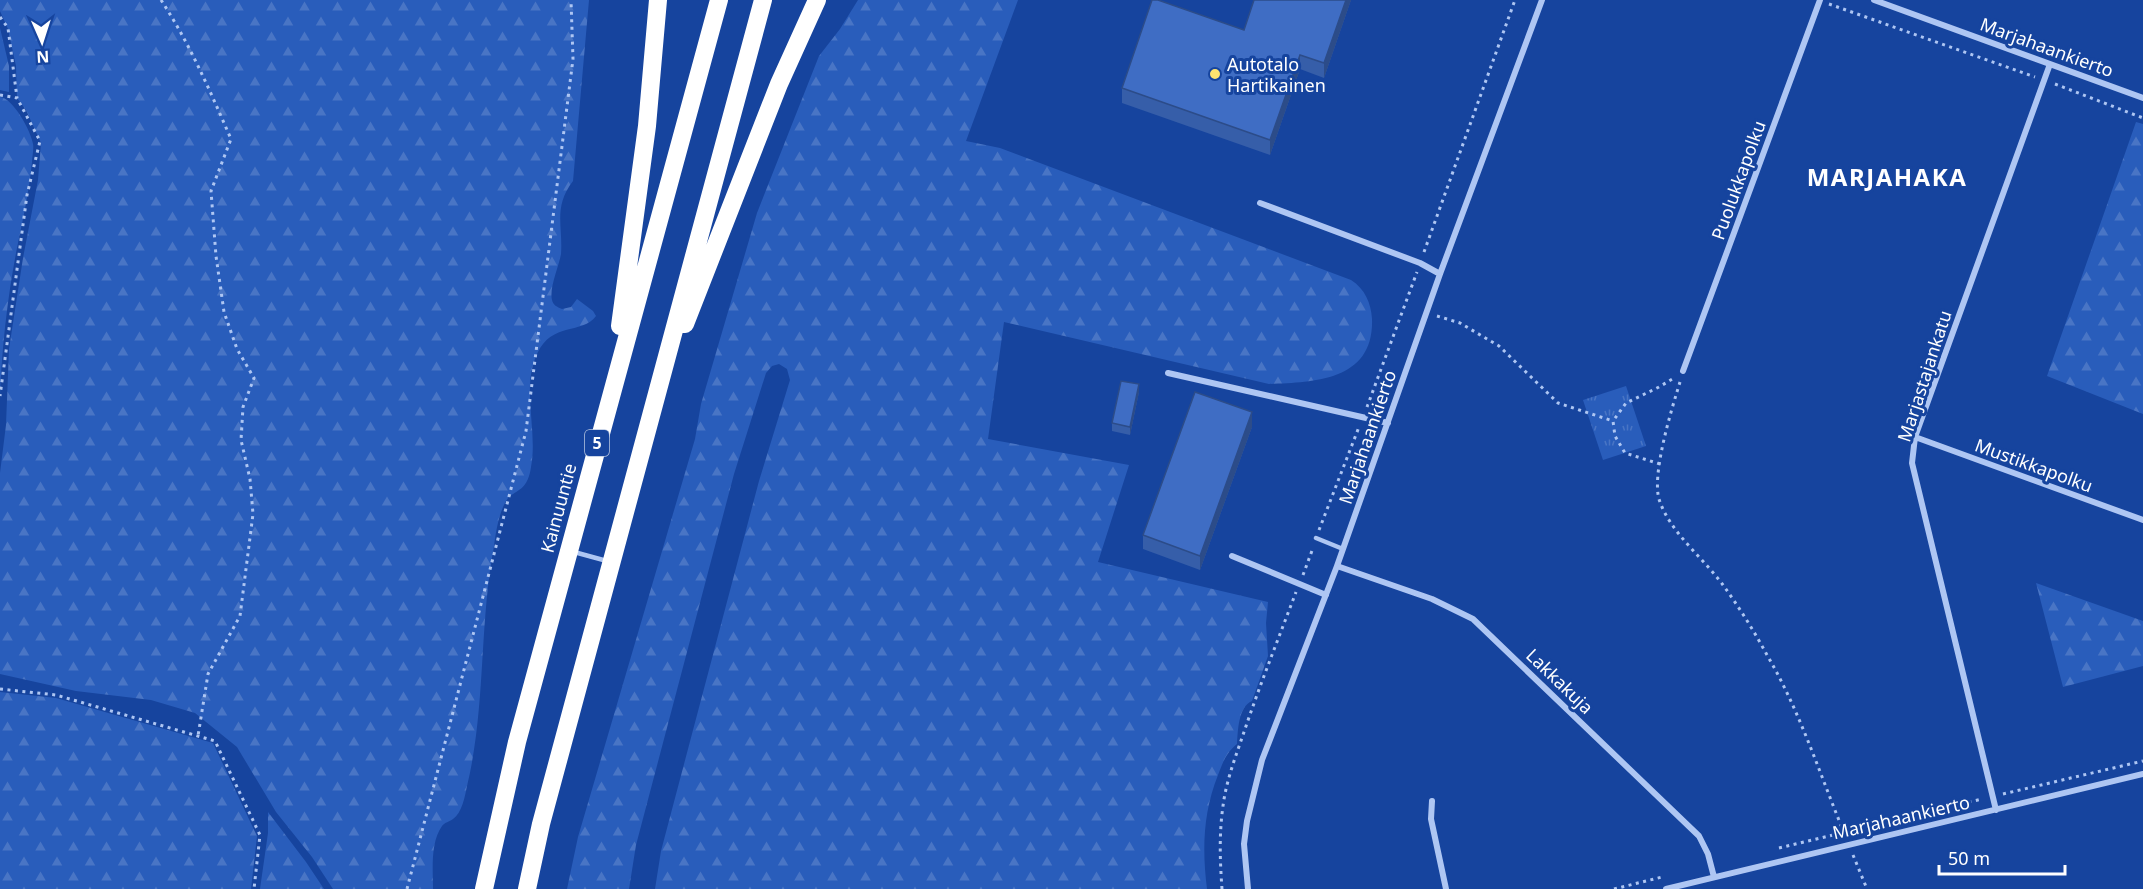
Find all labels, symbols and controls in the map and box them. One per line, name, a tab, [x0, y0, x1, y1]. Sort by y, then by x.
north arrow	[12, 12, 72, 72]
street label: Marjahaankierto	[1977, 12, 2117, 82]
text: N	[36, 46, 50, 68]
place label: Autotalo Hartikainen	[1227, 52, 1326, 97]
marker: Autotalo Hartikainen	[1208, 67, 1222, 81]
street label: Puolukkapolku	[1705, 117, 1771, 243]
district label: MARJAHAKA	[1807, 160, 1967, 193]
street label: Marjastajankatu	[1891, 307, 1957, 445]
street label: Marjahaankierto	[1333, 367, 1401, 507]
road number: 5	[585, 430, 609, 456]
street label: Mustikkapolku	[1972, 433, 2096, 497]
street label: Kainuuntie	[535, 461, 581, 555]
street label: Lakkakuja	[1521, 643, 1599, 719]
street label: Marjahaankierto	[1830, 790, 1972, 844]
scale bar	[1939, 838, 2065, 876]
text: 50 m	[1948, 846, 1990, 870]

